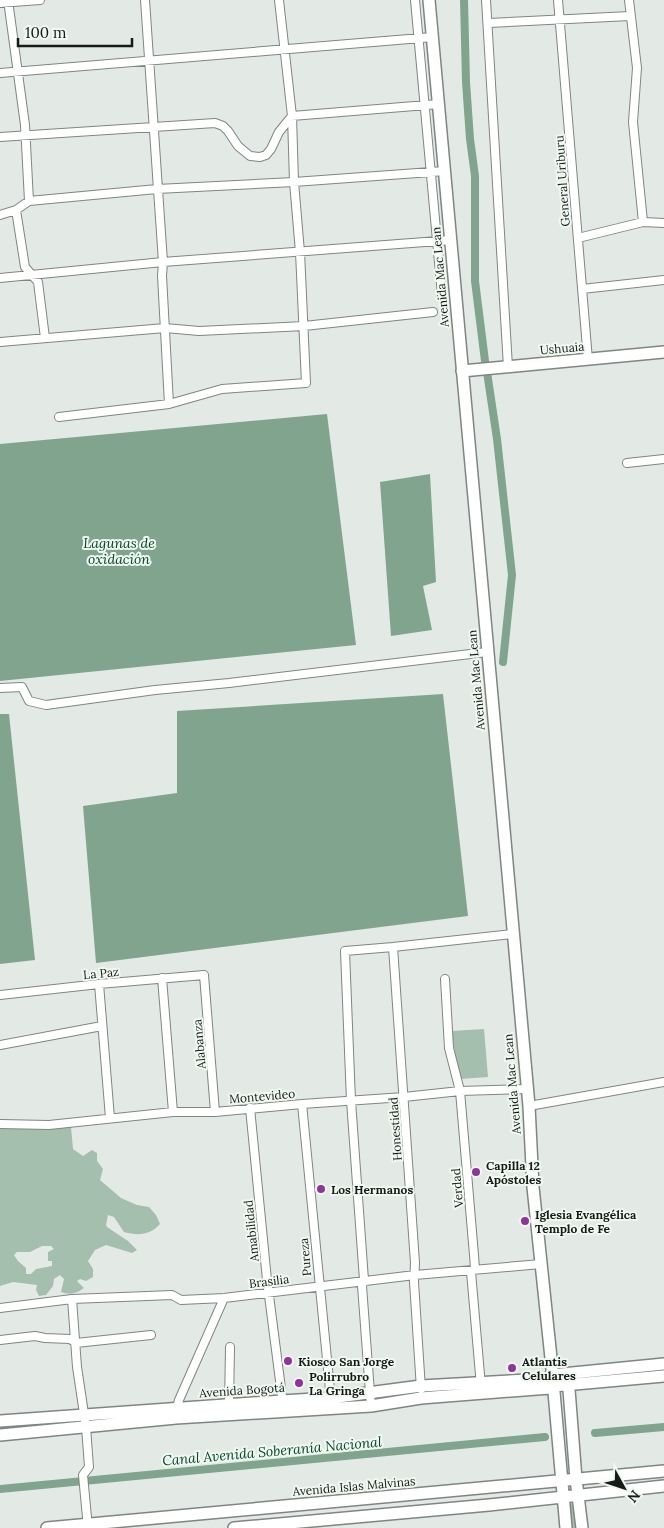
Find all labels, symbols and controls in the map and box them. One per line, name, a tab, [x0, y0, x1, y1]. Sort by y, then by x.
scale bar	[18, 15, 131, 47]
text: 100 m	[25, 23, 66, 42]
street label: General Uriburu	[551, 135, 573, 227]
street label: Avenida Mac Lean	[428, 226, 452, 329]
street label: Ushuaia	[539, 339, 585, 357]
water label: Lagunas de oxidación	[83, 534, 155, 568]
street label: Avenida Mac Lean	[464, 629, 488, 732]
street label: La Paz	[82, 964, 120, 982]
street label: Alabanza	[189, 1019, 209, 1070]
street label: Avenida Mac Lean	[500, 1033, 524, 1136]
street label: Montevideo	[228, 1086, 296, 1106]
street label: Honestidad	[385, 1097, 405, 1161]
place label: Capilla 12 Apóstoles	[486, 1158, 542, 1187]
marker: Capilla 12 Apóstoles	[470, 1166, 482, 1178]
street label: Verdad	[448, 1168, 466, 1209]
place label: Los Hermanos	[331, 1182, 413, 1197]
marker: Los Hermanos	[315, 1183, 327, 1195]
street label: Amabilidad	[240, 1199, 262, 1264]
place label: Iglesia Evangélica Templo de Fe	[535, 1207, 637, 1236]
marker: Iglesia Evangélica Templo de Fe	[519, 1215, 531, 1227]
street label: Pureza	[296, 1237, 314, 1277]
street label: Brasilia	[248, 1271, 290, 1291]
place label: Kiosco San Jorge	[298, 1354, 395, 1369]
place label: Atlantis Celulares	[522, 1354, 576, 1383]
marker: Kiosco San Jorge	[282, 1355, 294, 1367]
marker: Atlantis Celulares	[506, 1362, 518, 1374]
place label: Polirrubro La Gringa	[309, 1369, 369, 1398]
marker: Polirrubro La Gringa	[293, 1377, 305, 1389]
street label: Avenida Bogotá	[198, 1380, 285, 1401]
water label: Canal Avenida Soberanía Nacional	[161, 1432, 383, 1470]
north arrow	[599, 1463, 649, 1513]
street label: Avenida Islas Malvinas	[291, 1473, 417, 1499]
text: N	[623, 1486, 644, 1506]

